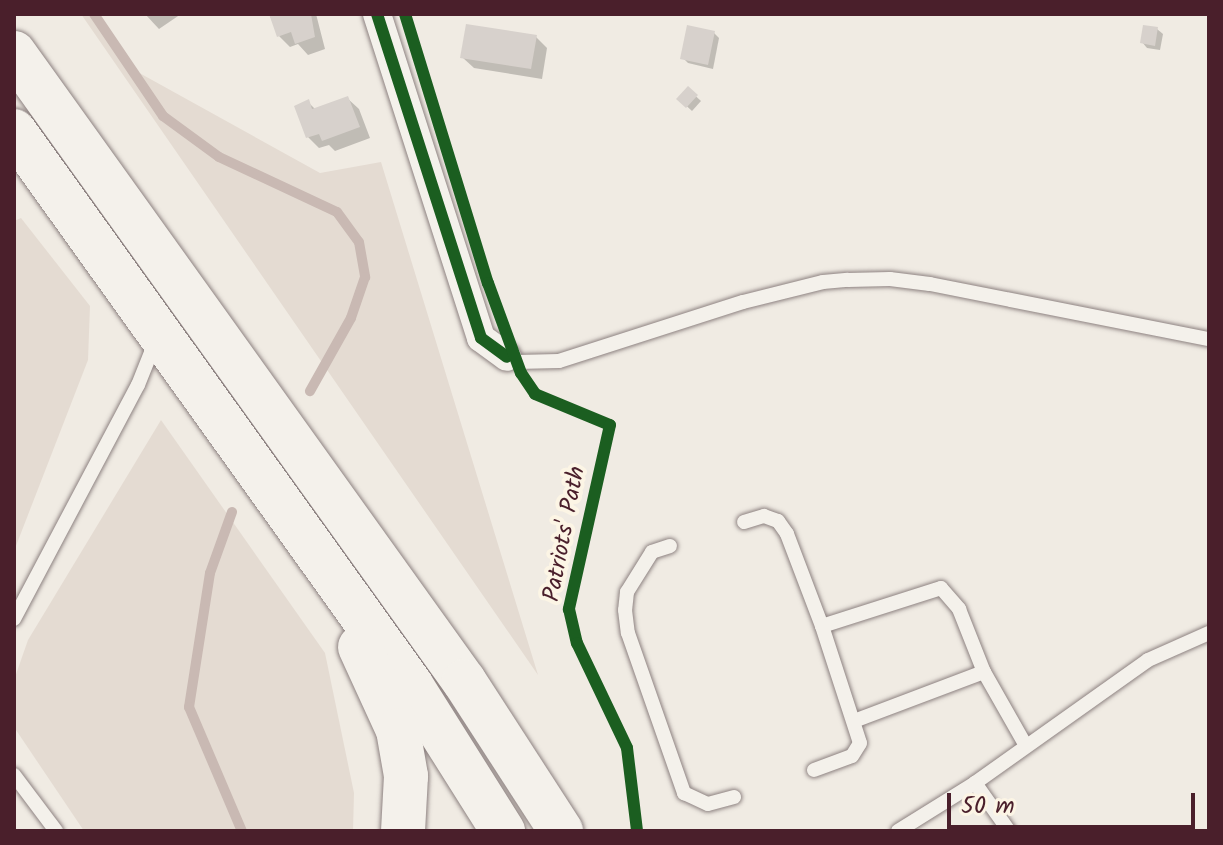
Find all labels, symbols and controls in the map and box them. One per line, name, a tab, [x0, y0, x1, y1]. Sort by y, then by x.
street label: Patriots' Path	[538, 464, 592, 604]
scale bar	[951, 777, 1199, 827]
text: 50 m	[961, 787, 1015, 826]

